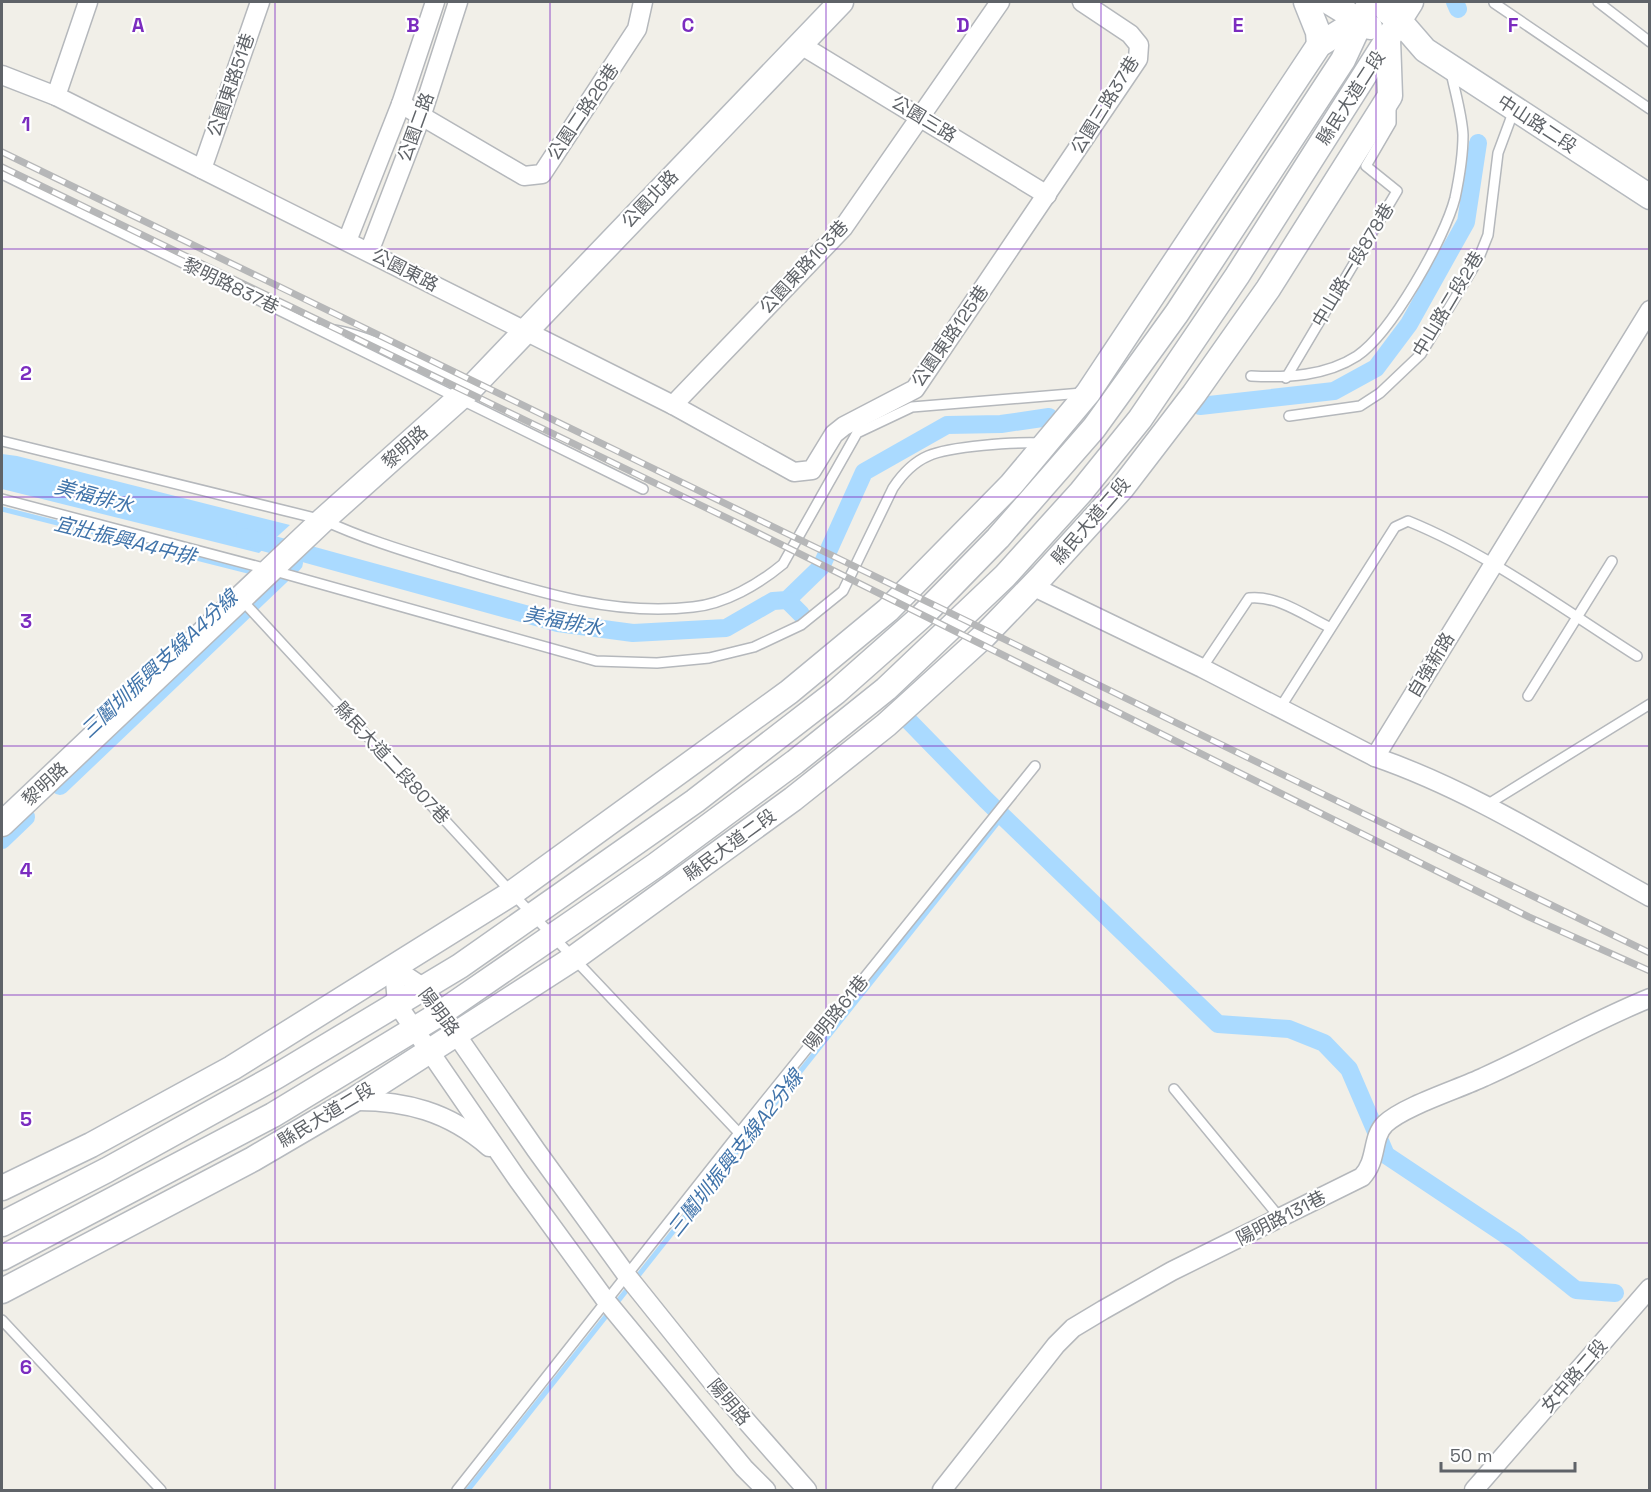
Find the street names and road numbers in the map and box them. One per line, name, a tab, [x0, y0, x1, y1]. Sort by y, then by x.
street label: 公園東路51巷	[202, 30, 259, 140]
street label: 縣民大道二段	[1312, 46, 1390, 149]
street label: 公園三路37巷	[1065, 52, 1144, 158]
street label: 公園二路26巷	[542, 59, 623, 165]
street label: 公園二路	[392, 89, 439, 165]
street label: 中山路二段	[1493, 89, 1581, 158]
street label: 公園三路	[887, 90, 961, 147]
street label: 公園北路	[616, 165, 683, 233]
street label: 中山路一段878巷	[1307, 199, 1399, 331]
street label: 公園東路103巷	[754, 215, 853, 318]
street label: 公園東路	[368, 243, 443, 296]
street label: 中山路二段2巷	[1407, 247, 1488, 361]
street label: 黎明路837巷	[179, 252, 283, 319]
street label: 公園東路125巷	[906, 280, 993, 391]
street label: 黎明路	[377, 420, 432, 473]
street label: 縣民大道二段	[1047, 472, 1135, 569]
street label: 自強新路	[1402, 628, 1459, 702]
street label: 縣民大道二段807巷	[330, 697, 455, 828]
street label: 黎明路	[17, 757, 72, 810]
street label: 縣民大道二段	[679, 804, 780, 886]
street label: 陽明路61巷	[798, 970, 873, 1055]
street label: 陽明路	[414, 983, 465, 1040]
street label: 縣民大道二段	[274, 1077, 378, 1152]
street label: 陽明路131巷	[1232, 1185, 1330, 1250]
street label: 女中路二段	[1535, 1334, 1612, 1417]
street label: 陽明路	[703, 1374, 756, 1430]

